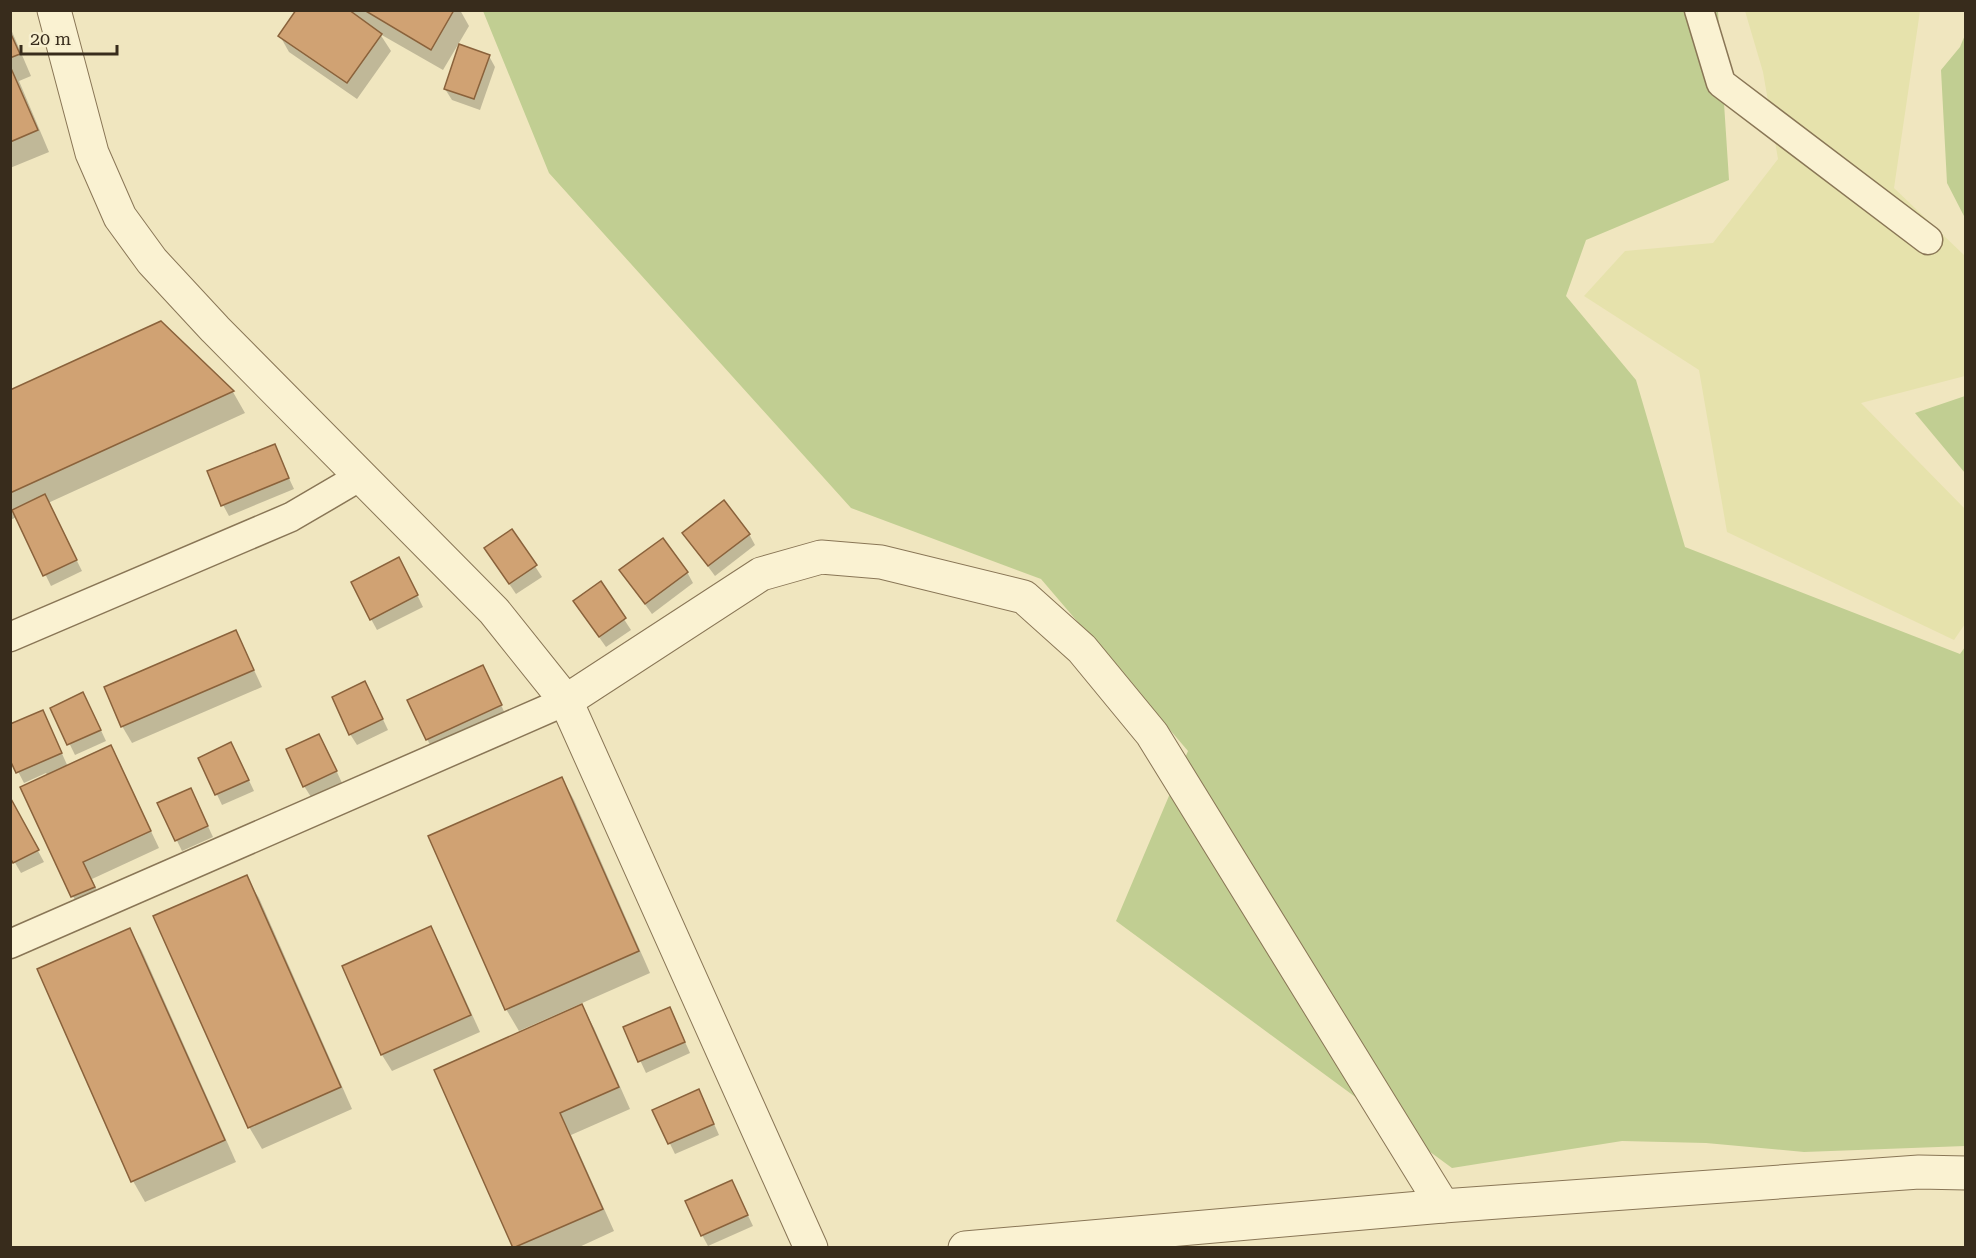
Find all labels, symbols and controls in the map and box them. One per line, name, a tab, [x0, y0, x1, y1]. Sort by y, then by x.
scale bar	[21, 18, 117, 56]
text: 20 m	[30, 28, 71, 49]

